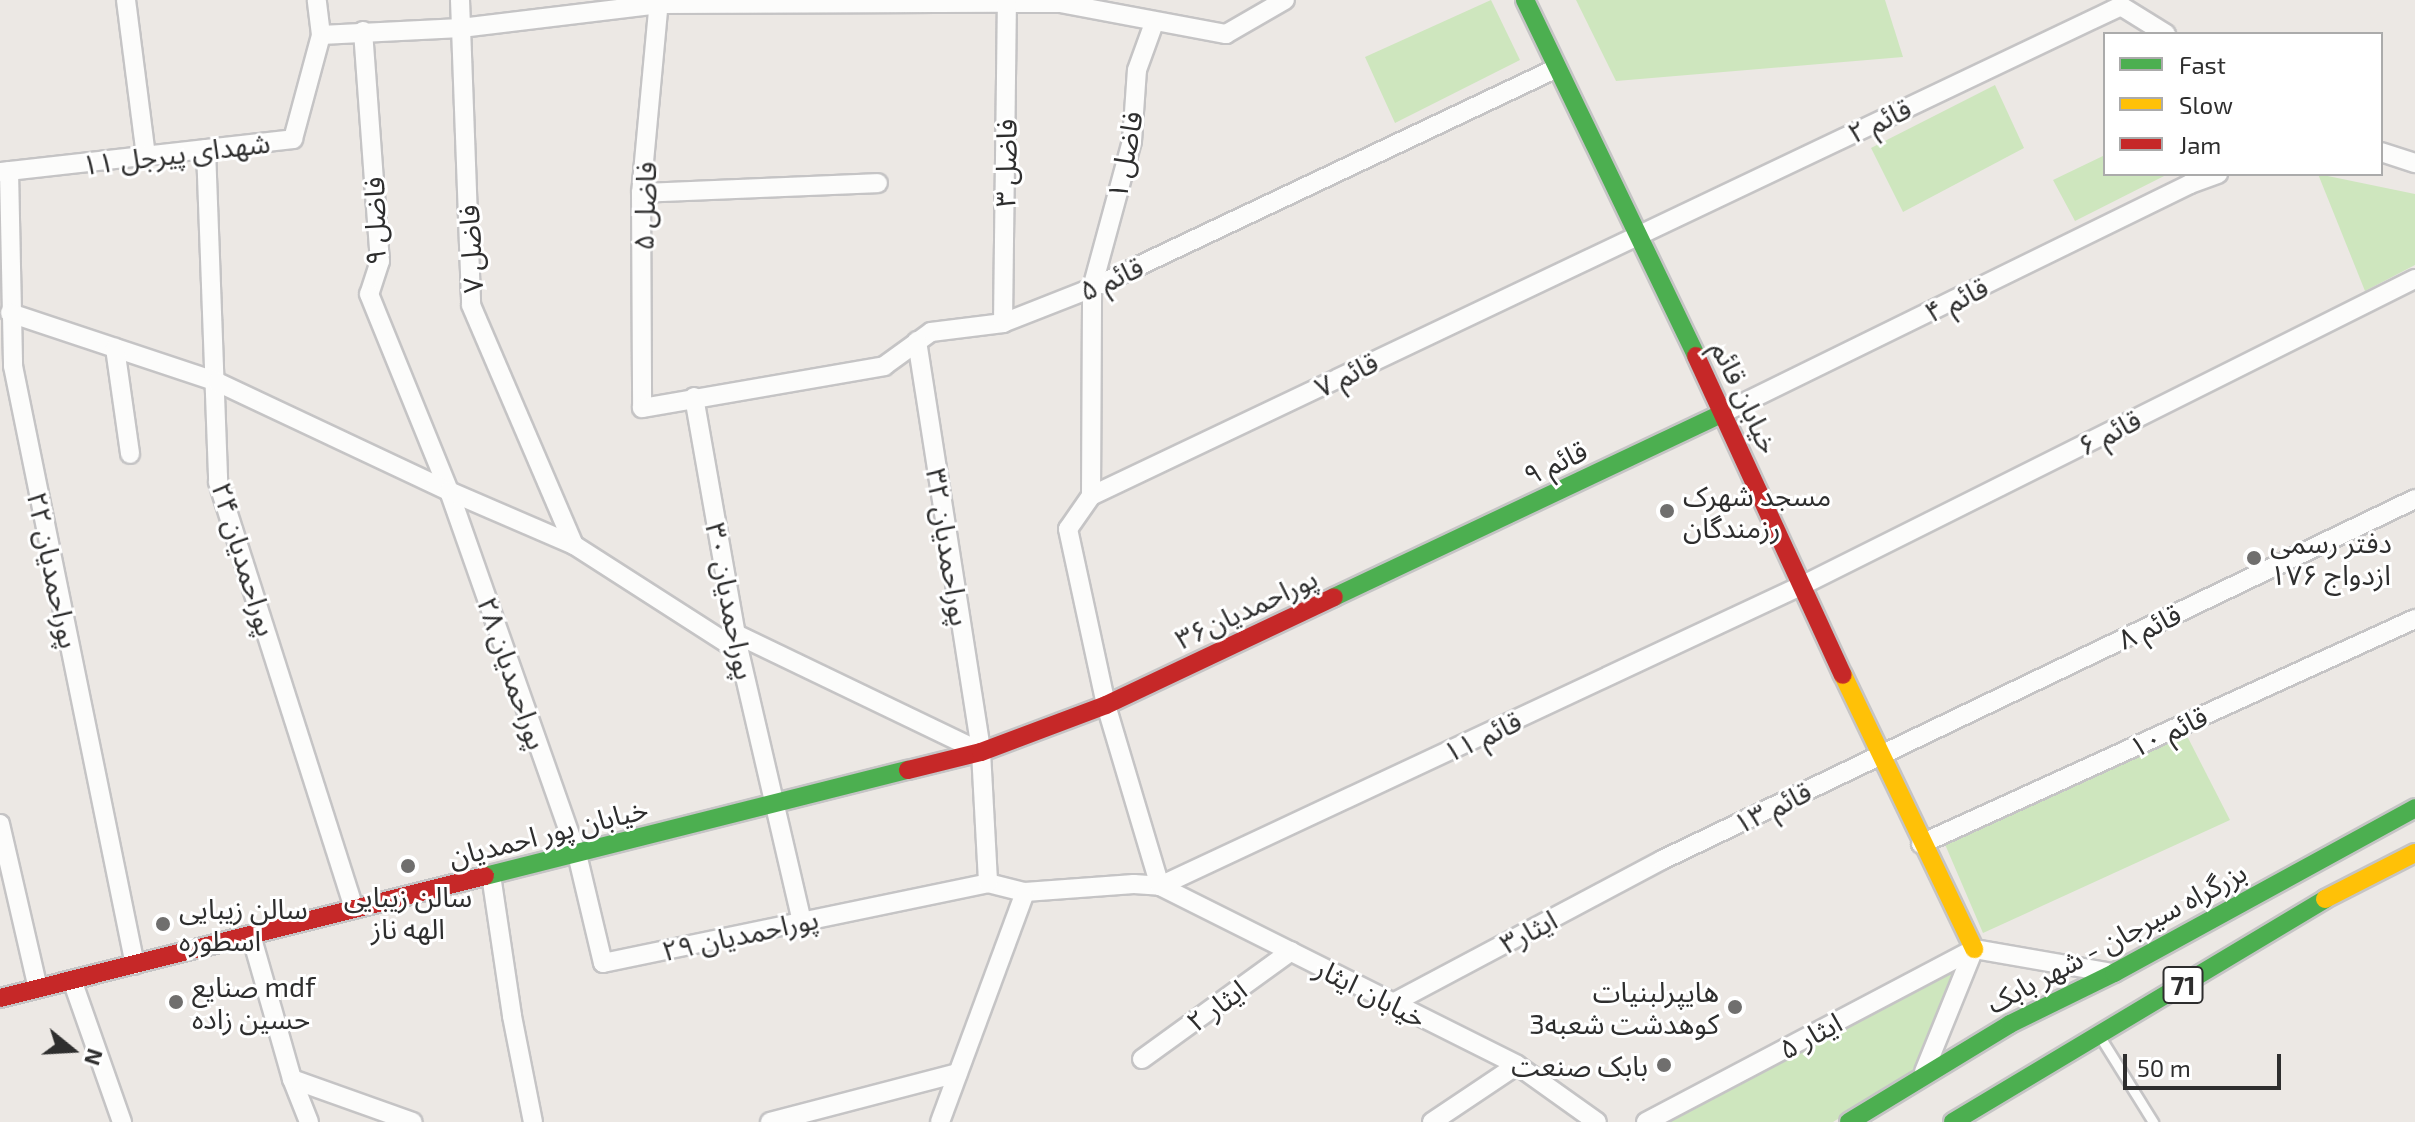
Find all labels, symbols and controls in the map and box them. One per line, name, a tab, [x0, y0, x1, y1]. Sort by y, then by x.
legend	[2103, 32, 2383, 176]
text: Fast	[2179, 50, 2226, 79]
text: Slow	[2179, 90, 2233, 119]
street label: قائم ۲	[1842, 91, 1916, 149]
street label: فاضل ۱	[1099, 108, 1149, 202]
street label: فاضل ۳	[987, 118, 1023, 208]
street label: شهدای پیرجل ۱۱	[80, 125, 272, 181]
text: Jam	[2179, 130, 2221, 159]
street label: فاضل ۵	[626, 161, 662, 251]
street label: فاضل ۹	[356, 176, 392, 266]
street label: فاضل ۷	[451, 204, 489, 294]
street label: قائم ۵	[1074, 249, 1148, 307]
street label: قائم ۴	[1919, 269, 1993, 329]
street label: خیابان قائم	[1705, 335, 1787, 459]
street label: قائم ۷	[1309, 344, 1383, 404]
street label: قائم ۶	[2072, 402, 2146, 462]
street label: قائم ۹	[1518, 433, 1592, 491]
street label: پوراحمدیان ۳۲	[920, 466, 978, 628]
street label: پوراحمدیان ۲۴	[206, 478, 284, 640]
place label: مسجد شهرک رزمندگان	[1683, 478, 1831, 544]
street label: پوراحمدیان ۲۲	[21, 489, 87, 651]
marker: مسجد شهرک رزمندگان	[1658, 502, 1676, 520]
street label: پوراحمدیان ۳۰	[699, 520, 763, 682]
place label: دفتر رسمی ازدواج ۱۷۶	[2270, 525, 2392, 591]
marker: دفتر رسمی ازدواج ۱۷۶	[2245, 549, 2263, 567]
street label: پوراحمدیان۳۶	[1170, 560, 1322, 656]
street label: پوراحمدیان ۲۸	[471, 592, 555, 754]
street label: قائم ۸	[2112, 596, 2186, 656]
street label: قائم ۱۰	[2124, 698, 2212, 764]
street label: قائم ۱۱	[1438, 703, 1526, 769]
street label: قائم ۱۳	[1728, 774, 1816, 840]
street label: خیابان پور احمدیان	[445, 791, 651, 873]
street label: بزرگراه سیرجان - شهر بابک	[1980, 854, 2252, 1020]
marker: سالن زیبایی الهه ناز	[399, 857, 417, 875]
place label: سالن زیبایی الهه ناز	[344, 879, 472, 945]
place label: سالن زیبایی اسطوره	[179, 891, 308, 957]
street label: پوراحمدیان ۲۹	[659, 901, 821, 967]
street label: ایثار۳	[1494, 902, 1562, 960]
marker: سالن زیبایی اسطوره	[154, 915, 172, 933]
street label: خیابان ایثار	[1310, 950, 1432, 1034]
road number: 71	[2161, 963, 2205, 1007]
place label: صنایع mdf حسین زاده	[192, 969, 316, 1035]
street label: ایثار ۲	[1179, 972, 1253, 1038]
place label: هایپرلبنیات کوهدشت شعبه3	[1529, 974, 1719, 1040]
marker: صنایع mdf حسین زاده	[167, 993, 185, 1011]
marker: هایپرلبنیات کوهدشت شعبه3	[1726, 998, 1744, 1016]
street label: ایثار ۵	[1773, 1005, 1847, 1065]
north arrow	[32, 1010, 112, 1090]
scale bar	[2127, 1038, 2285, 1088]
text: N	[80, 1046, 110, 1069]
place label: بابک صنعت	[1511, 1048, 1648, 1082]
text: 50 m	[2137, 1053, 2191, 1082]
marker: بابک صنعت	[1655, 1056, 1673, 1074]

